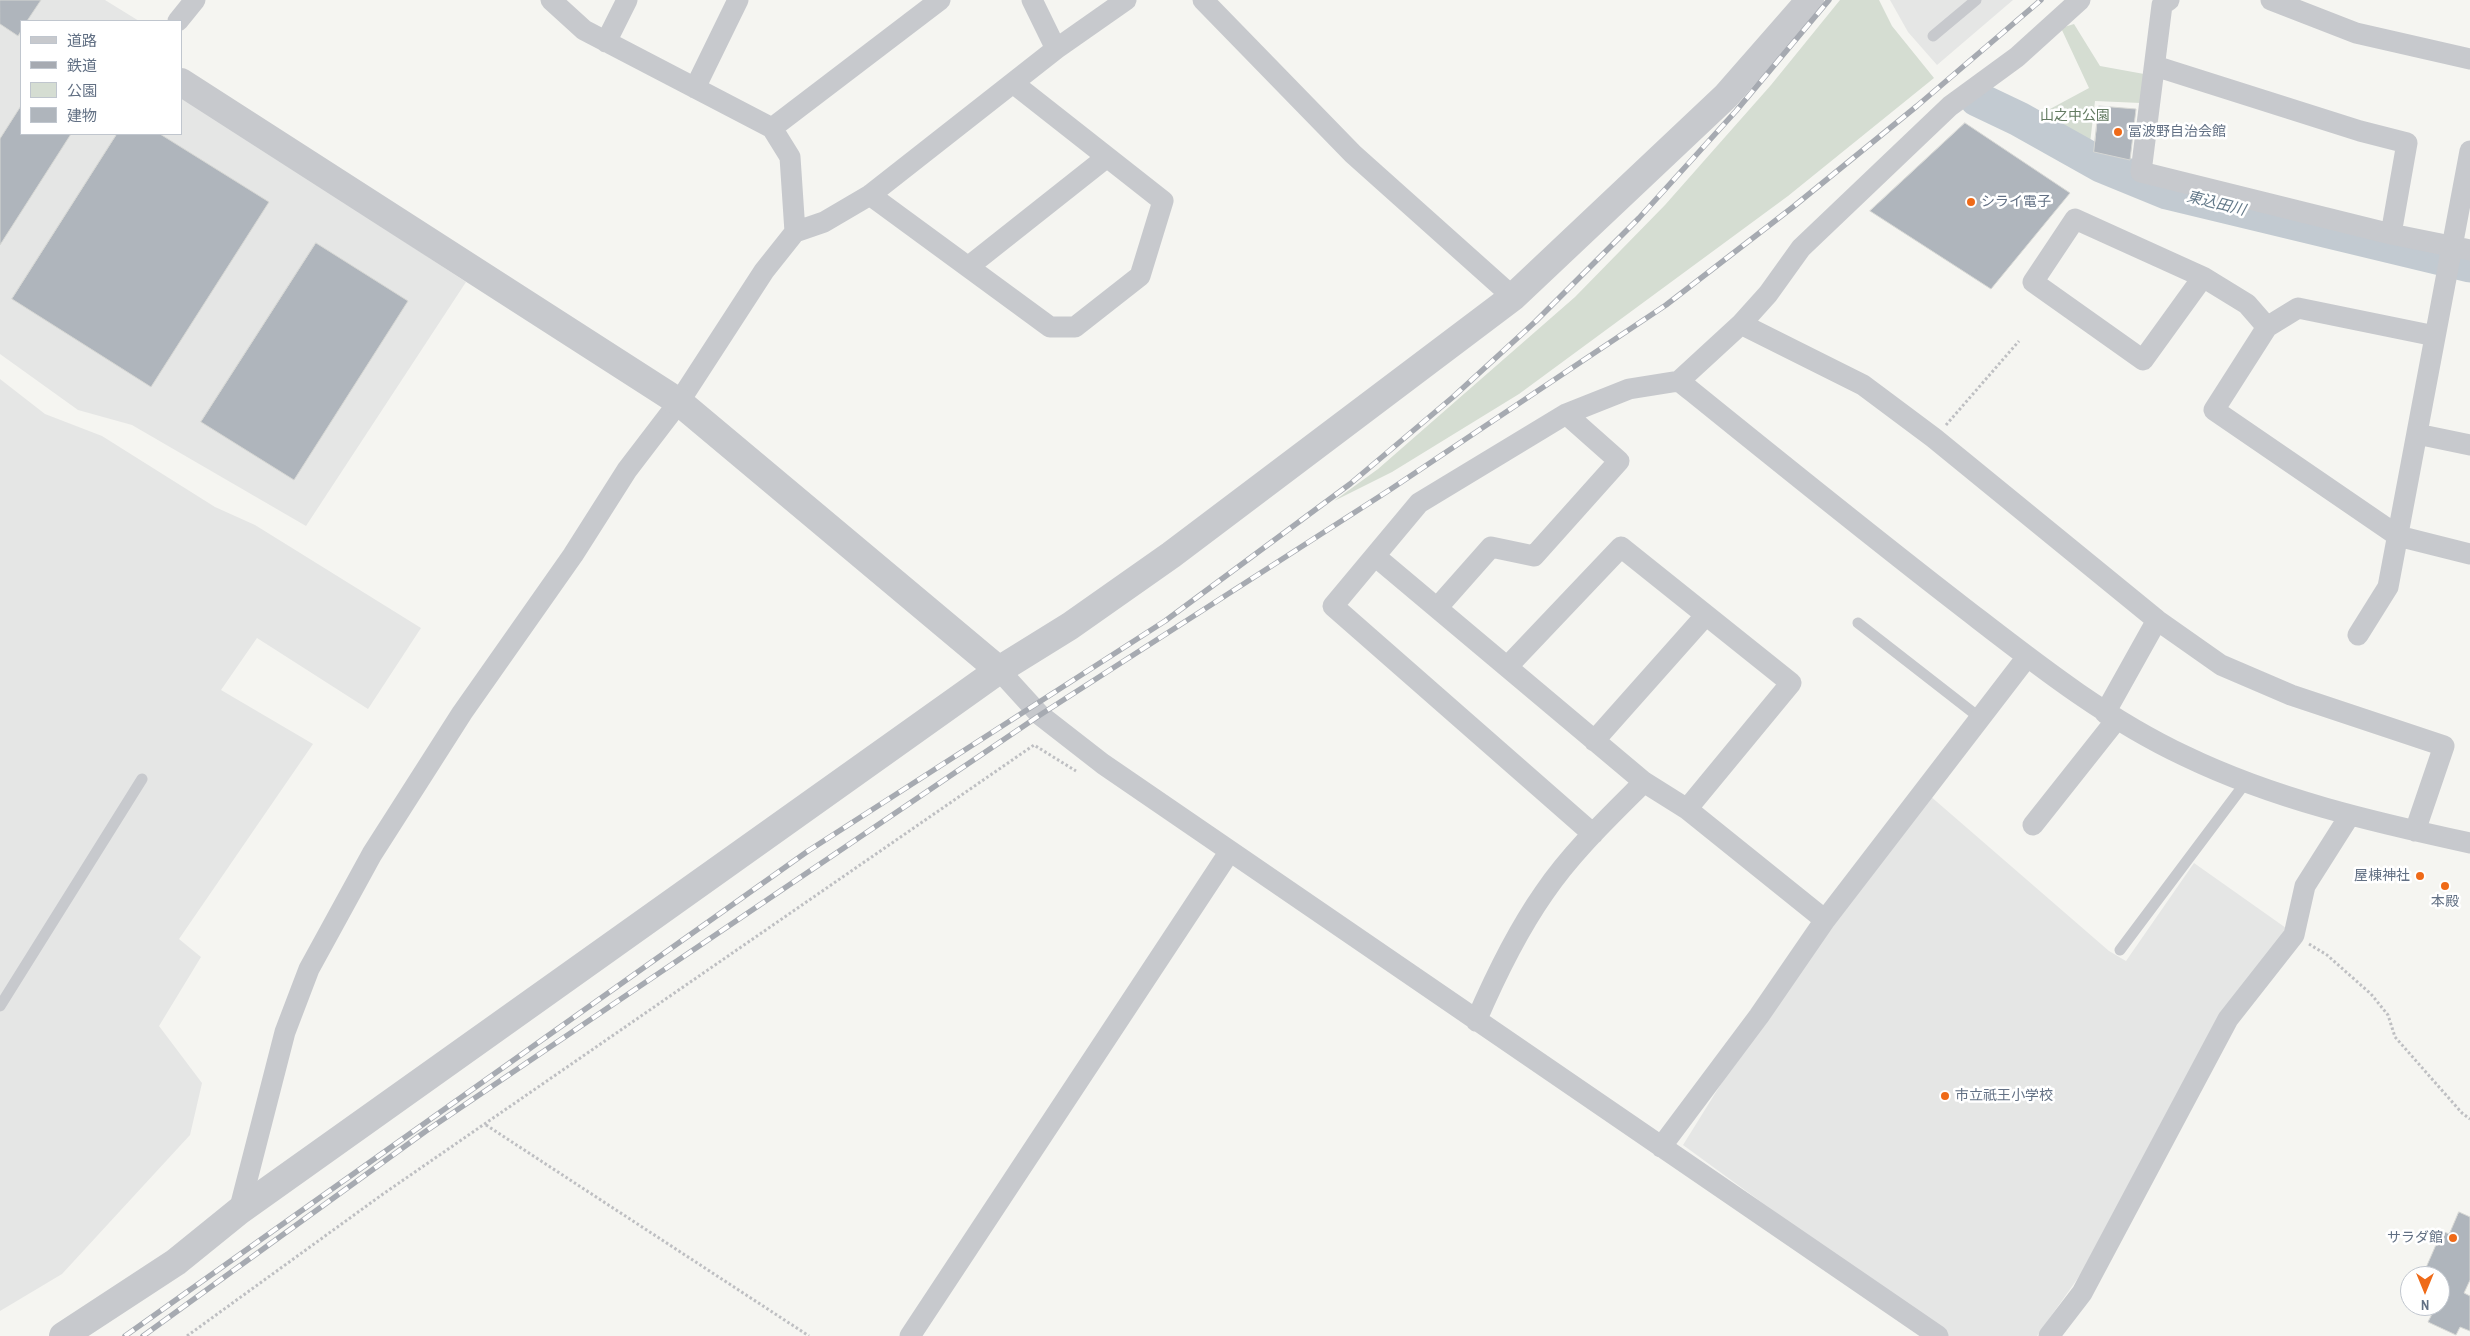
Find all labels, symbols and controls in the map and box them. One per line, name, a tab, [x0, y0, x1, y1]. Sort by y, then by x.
legend	[20, 20, 182, 135]
text: 道路	[67, 30, 97, 51]
text: 鉄道	[67, 55, 97, 76]
text: 公園	[67, 80, 97, 101]
text: 建物	[67, 105, 97, 126]
park label: 山之中公園	[2040, 108, 2110, 124]
place label: 冨波野自治会館	[2128, 124, 2226, 140]
marker: 冨波野自治会館	[2112, 126, 2124, 138]
water label: 東込田川	[2185, 188, 2247, 220]
place label: シライ電子	[1981, 194, 2051, 210]
marker: シライ電子	[1965, 196, 1977, 208]
place label: 屋棟神社	[2354, 868, 2410, 884]
marker: 屋棟神社	[2414, 870, 2426, 882]
marker: 本殿	[2439, 880, 2451, 892]
place label: 本殿	[2431, 894, 2459, 910]
place label: 市立祇王小学校	[1955, 1088, 2053, 1104]
marker: 市立祇王小学校	[1939, 1090, 1951, 1102]
place label: サラダ館	[2387, 1230, 2443, 1246]
marker: サラダ館	[2447, 1232, 2459, 1244]
north arrow	[2400, 1266, 2450, 1316]
text: N	[2421, 1296, 2429, 1314]

